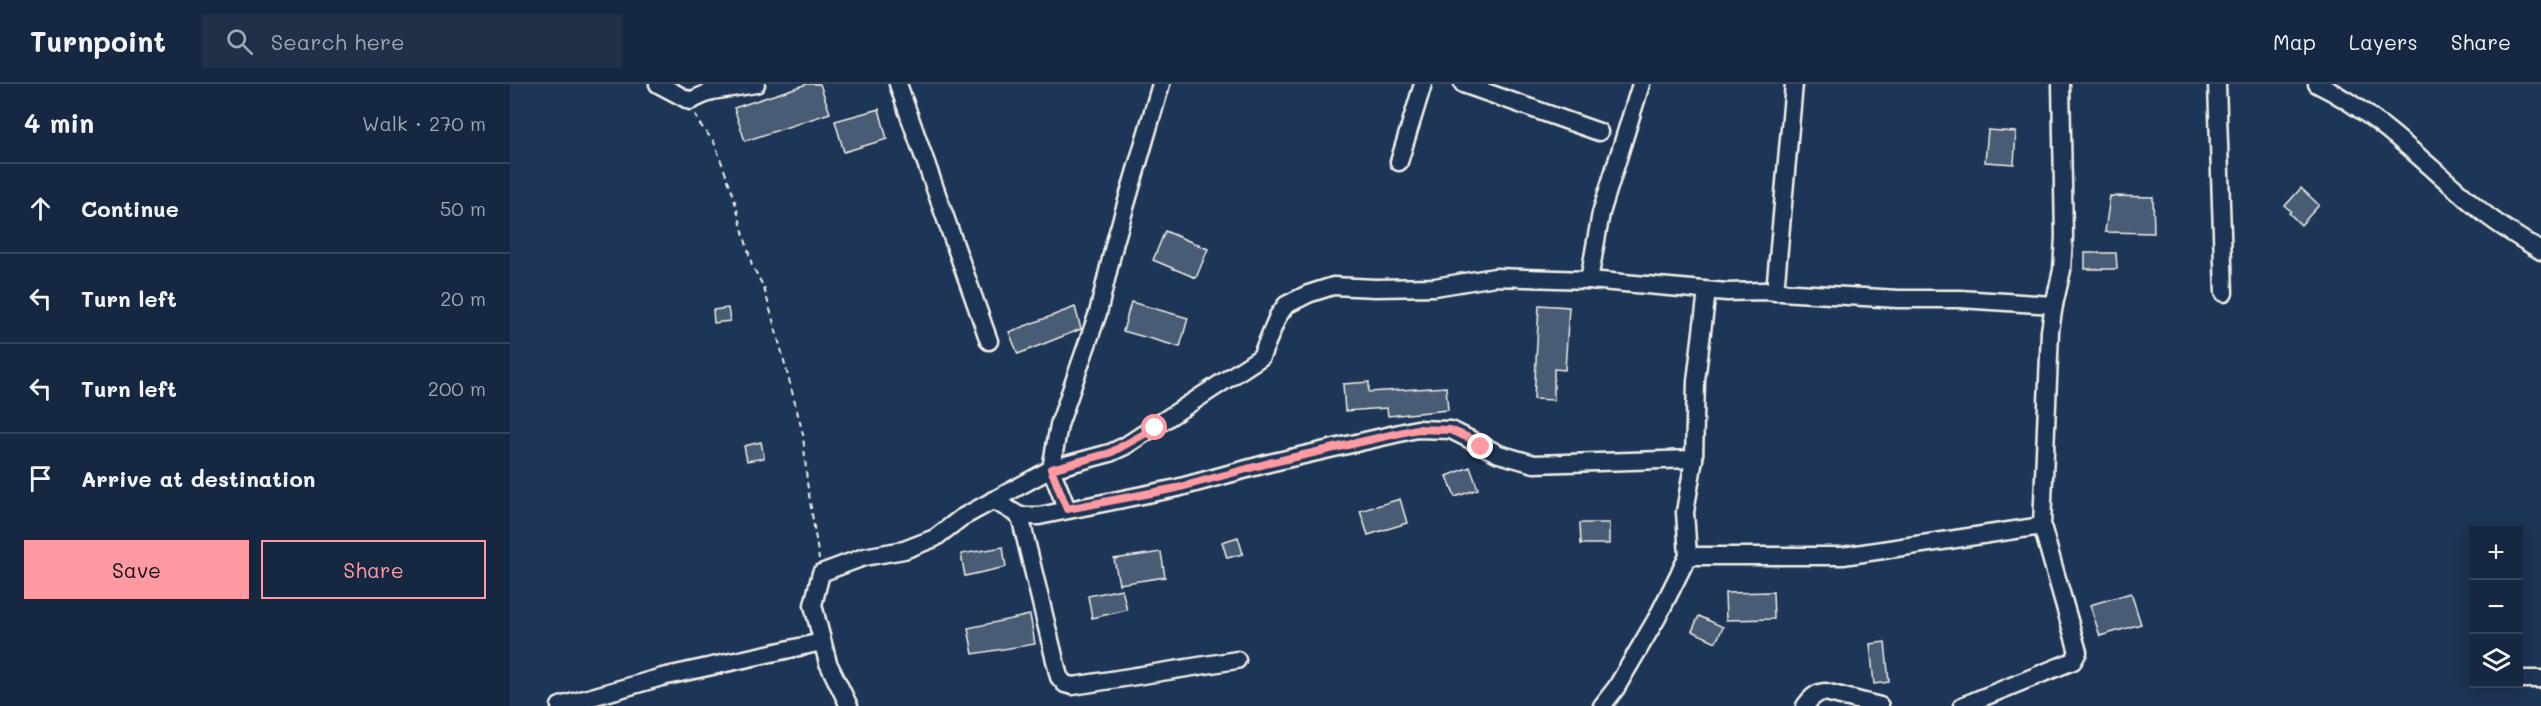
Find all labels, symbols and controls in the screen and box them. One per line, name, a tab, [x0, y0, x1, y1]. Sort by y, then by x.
search box	[202, 14, 622, 68]
text: Turnpoint	[30, 23, 166, 59]
icon: search	[223, 25, 256, 58]
text: Search here	[271, 27, 405, 56]
text: Map	[2273, 28, 2316, 55]
text: Layers	[2349, 28, 2418, 55]
text: Share	[2451, 28, 2511, 55]
text: 4 min	[24, 106, 94, 140]
text: Walk · 270 m	[362, 110, 486, 136]
icon: ahead	[24, 192, 57, 225]
text: Continue	[81, 194, 179, 223]
text: 50 m	[440, 195, 486, 221]
icon: left	[24, 282, 57, 315]
text: Turn left	[81, 284, 177, 313]
text: 20 m	[440, 285, 486, 311]
icon: left	[24, 372, 57, 405]
text: Turn left	[81, 374, 177, 403]
text: 200 m	[428, 375, 486, 401]
route start	[1141, 414, 1167, 440]
route end	[1467, 433, 1493, 459]
icon: arrive	[24, 462, 57, 495]
text: Arrive at destination	[81, 464, 316, 493]
map controls	[2469, 526, 2523, 688]
button: +	[2469, 526, 2523, 580]
button: Save	[24, 540, 249, 599]
button: Share	[261, 540, 486, 599]
button: −	[2469, 580, 2523, 634]
button: layers	[2469, 634, 2523, 688]

